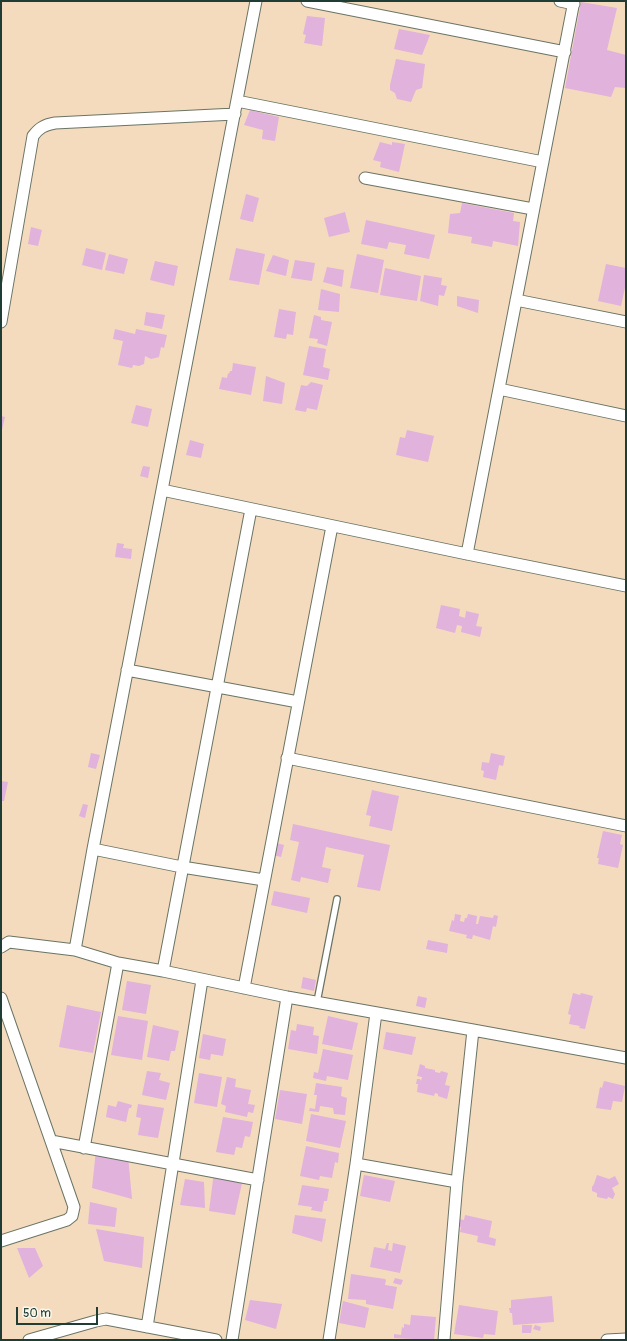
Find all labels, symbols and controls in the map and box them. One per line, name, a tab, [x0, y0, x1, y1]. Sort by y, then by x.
scale bar	[18, 1299, 100, 1325]
text: 50 m	[23, 1306, 51, 1321]

